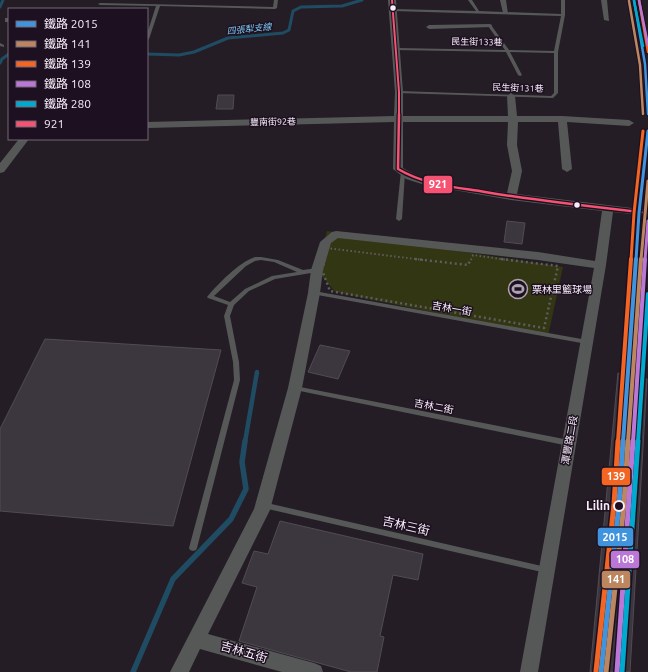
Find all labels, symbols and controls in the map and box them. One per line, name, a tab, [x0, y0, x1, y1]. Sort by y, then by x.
unlabelled marker	[388, 3, 398, 13]
legend	[8, 8, 148, 140]
text: 鐵路 2015	[44, 17, 98, 30]
water label: 四張犁支線	[226, 22, 273, 36]
text: 鐵路 141	[44, 37, 91, 50]
street label: 民生街133巷	[451, 37, 503, 47]
text: 鐵路 139	[44, 57, 91, 70]
text: 鐵路 108	[44, 77, 91, 90]
street label: 民生街131巷	[492, 82, 544, 94]
text: 鐵路 280	[44, 97, 91, 110]
text: 921	[44, 117, 64, 130]
street label: 豐南街92巷	[250, 117, 296, 127]
line badge: 921	[423, 175, 453, 194]
text: 921	[429, 178, 447, 190]
unlabelled marker	[572, 200, 582, 210]
sports icon: 栗林里籃球場	[507, 278, 529, 300]
place label: 栗林里籃球場	[532, 284, 592, 295]
street label: 吉林一街	[431, 300, 473, 317]
street label: 吉林二街	[413, 397, 455, 416]
street label: 潭豐路二段	[560, 415, 579, 466]
line badge: 139	[601, 467, 631, 486]
text: 139	[607, 470, 625, 482]
place label: Lilin	[586, 499, 610, 512]
marker: Lilin	[613, 500, 625, 512]
street label: 吉林三街	[381, 514, 431, 537]
line badge: 2015	[597, 527, 634, 547]
text: 2015	[603, 531, 627, 543]
line badge: 108	[610, 550, 640, 569]
text: 108	[616, 553, 634, 565]
line badge: 141	[601, 570, 631, 589]
text: 141	[607, 573, 625, 585]
street label: 吉林五街	[219, 639, 269, 664]

